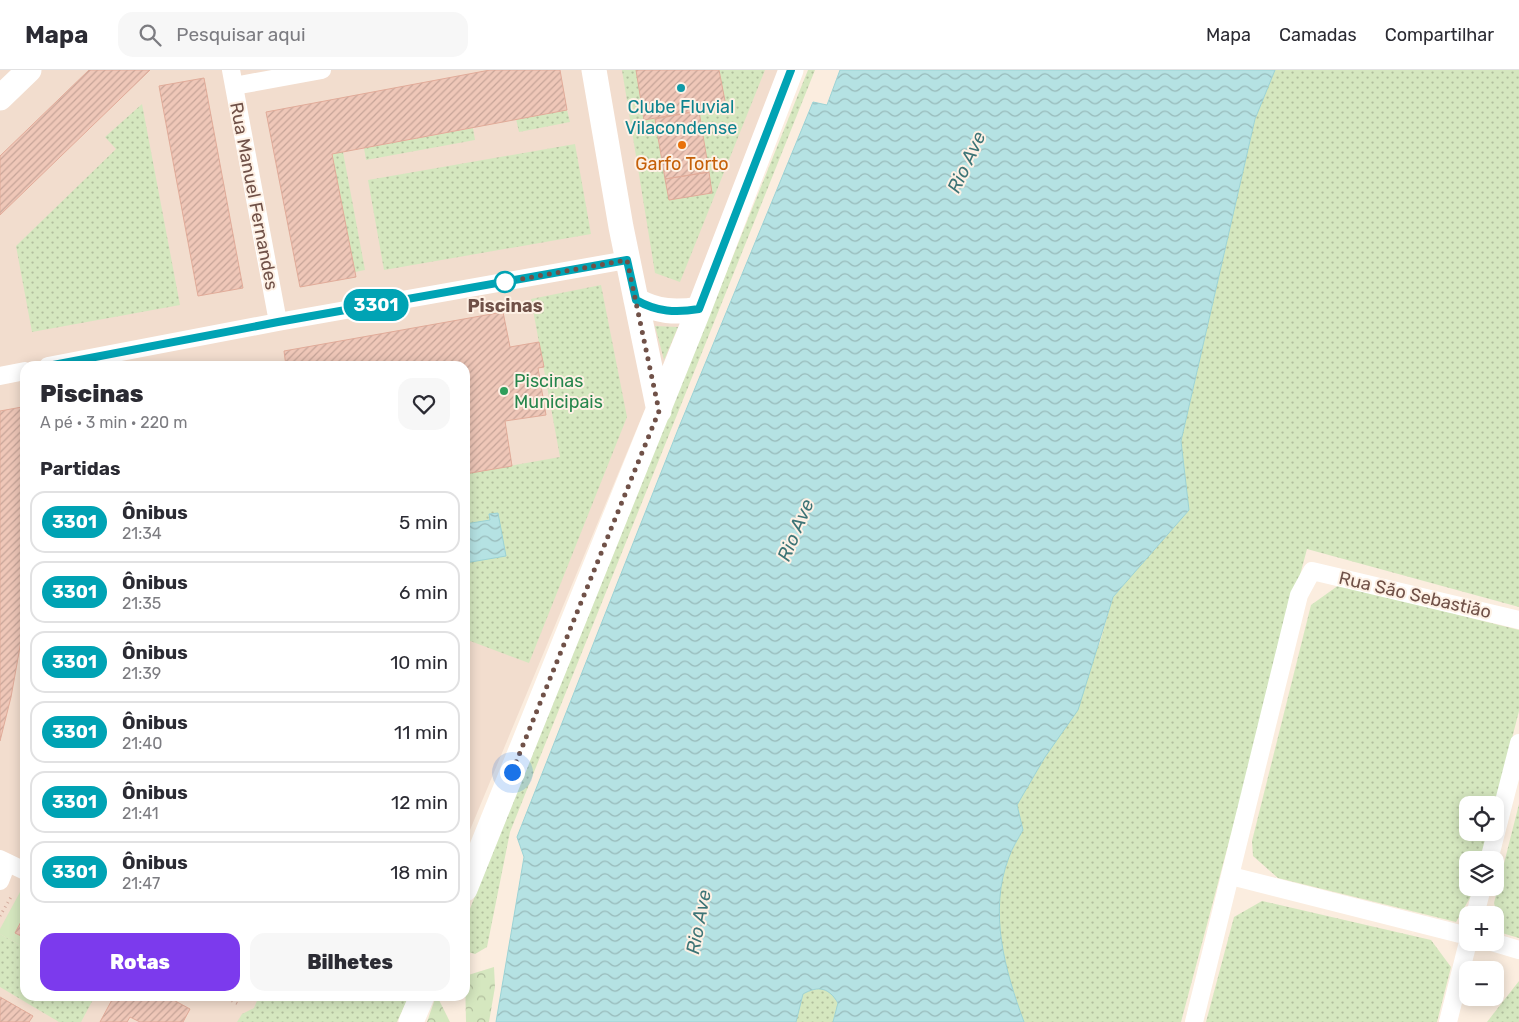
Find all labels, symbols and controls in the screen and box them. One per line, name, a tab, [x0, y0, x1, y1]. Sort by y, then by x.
search box	[118, 12, 468, 57]
text: Mapa	[25, 21, 88, 49]
icon: search	[136, 21, 164, 49]
text: Pesquisar aqui	[176, 23, 306, 46]
text: Mapa	[1206, 24, 1251, 46]
text: Camadas	[1279, 24, 1357, 46]
text: Compartilhar	[1385, 24, 1494, 46]
marker: Clube Fluvial Vilacondense	[675, 82, 687, 94]
place label: Clube Fluvial Vilacondense	[625, 96, 737, 139]
street label: Rua Manuel Fernandes	[225, 100, 283, 292]
water label: Rio Ave	[942, 127, 991, 197]
marker: Garfo Torto	[676, 139, 688, 151]
place label: Garfo Torto	[635, 153, 729, 175]
marker: Piscinas	[494, 271, 516, 293]
line badge: 3301	[341, 289, 411, 321]
text: 3301	[354, 294, 398, 316]
place label: Piscinas	[467, 295, 543, 317]
place label: Piscinas Municipais	[514, 370, 603, 413]
button: heart	[398, 378, 450, 430]
text: Piscinas	[40, 380, 144, 408]
marker: Piscinas Municipais	[498, 385, 510, 397]
text: A pé · 3 min · 220 m	[40, 413, 187, 432]
text: Partidas	[40, 457, 120, 480]
water label: Rio Ave	[772, 495, 819, 565]
text: Ônibus	[122, 501, 188, 524]
text: 3301	[52, 511, 97, 533]
text: 5 min	[399, 511, 448, 534]
text: 21:34	[122, 524, 162, 543]
street label: Rua São Sebastião	[1337, 567, 1493, 623]
text: Ônibus	[122, 571, 188, 594]
text: 3301	[52, 581, 97, 603]
text: 6 min	[399, 581, 448, 604]
text: 21:35	[122, 594, 161, 613]
text: Ônibus	[122, 641, 188, 664]
text: 3301	[52, 651, 97, 673]
text: 10 min	[390, 651, 448, 674]
text: 21:39	[122, 664, 161, 683]
text: Ônibus	[122, 711, 188, 734]
text: 3301	[52, 721, 97, 743]
text: 11 min	[394, 721, 448, 744]
text: 21:40	[122, 734, 162, 753]
your location	[500, 760, 525, 785]
text: Ônibus	[122, 781, 188, 804]
text: 3301	[52, 791, 97, 813]
text: 12 min	[391, 791, 448, 814]
map controls	[1459, 796, 1504, 1006]
button: locate	[1459, 796, 1504, 841]
text: 21:41	[122, 804, 159, 823]
text: Ônibus	[122, 851, 188, 874]
button: layers	[1459, 851, 1504, 896]
text: 3301	[52, 861, 97, 883]
text: 18 min	[390, 861, 448, 884]
text: 21:47	[122, 874, 160, 893]
water label: Rio Ave	[681, 888, 716, 956]
button: +	[1459, 906, 1504, 951]
button: Rotas	[40, 933, 240, 991]
button: Bilhetes	[250, 933, 450, 991]
button: −	[1459, 961, 1504, 1006]

